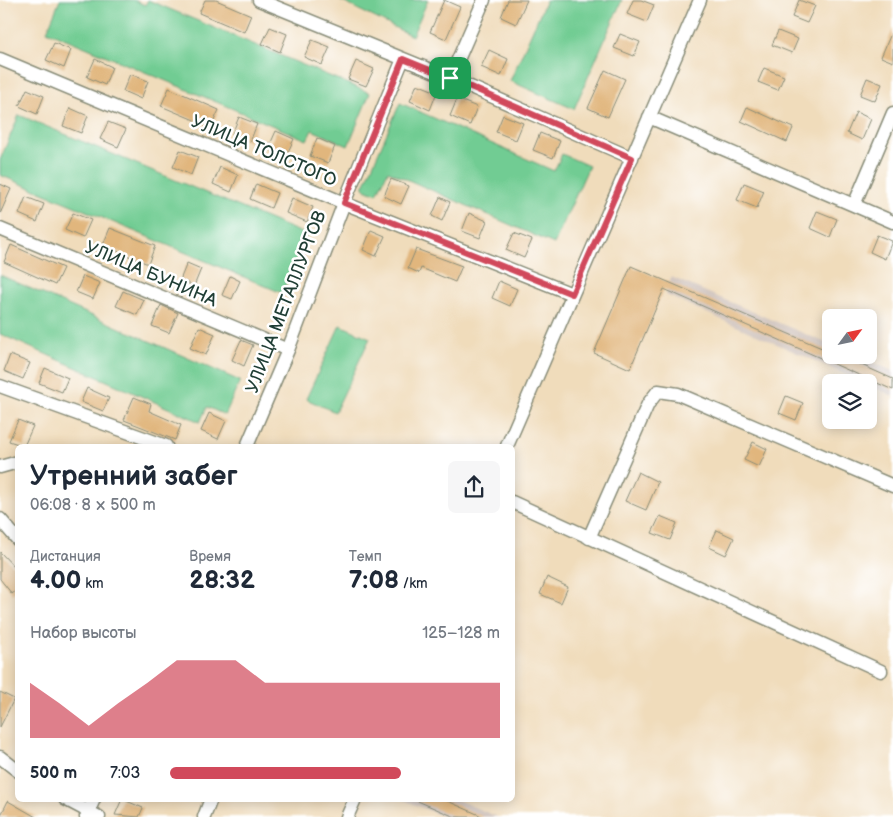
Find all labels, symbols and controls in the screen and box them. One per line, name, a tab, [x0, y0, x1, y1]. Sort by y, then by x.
pin	[429, 57, 471, 99]
icon: arrive	[436, 64, 464, 92]
street label: УЛИЦА ТОЛСТОГО	[188, 111, 340, 191]
street label: УЛИЦА МЕТАЛЛУРГОВ	[242, 208, 330, 396]
street label: УЛИЦА БУНИНА	[82, 237, 220, 311]
north arrow	[822, 309, 878, 364]
map controls	[822, 309, 877, 429]
button: layers	[822, 374, 877, 429]
text: Утренний забег	[30, 460, 238, 493]
button: share	[448, 461, 500, 513]
text: 06:08 · 8 × 500 m	[30, 496, 156, 515]
text: Дистанция	[30, 548, 101, 565]
text: Время	[189, 548, 231, 565]
text: Темп	[349, 548, 382, 565]
text: 4.00	[30, 565, 81, 596]
text: 28:32	[189, 565, 255, 596]
text: 7:08	[349, 565, 399, 596]
text: km	[81, 575, 104, 592]
text: /km	[399, 575, 428, 592]
text: Набор высоты	[30, 624, 137, 643]
text: 125–128 m	[422, 624, 500, 643]
text: 500 m	[30, 764, 77, 783]
text: 7:03	[110, 764, 140, 783]

